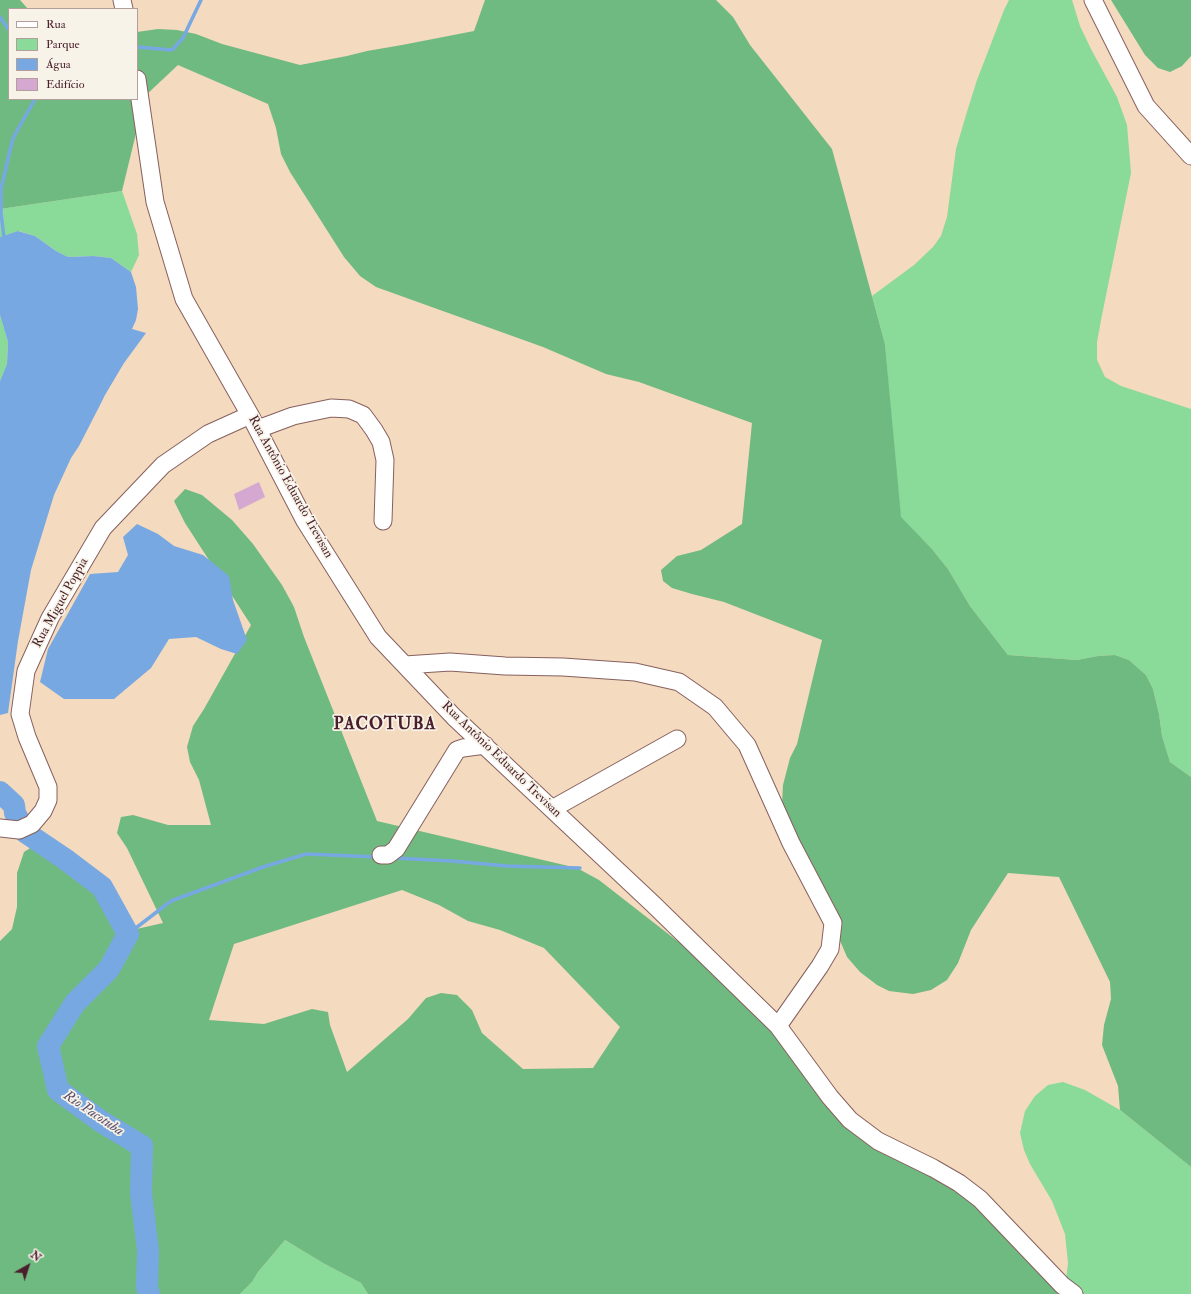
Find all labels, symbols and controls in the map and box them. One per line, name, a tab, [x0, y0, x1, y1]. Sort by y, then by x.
legend	[8, 8, 138, 100]
text: Rua	[46, 17, 66, 32]
text: Parque	[46, 37, 80, 52]
text: Água	[46, 57, 71, 72]
text: Edifício	[46, 77, 85, 92]
street label: Rua Antônio Eduardo Trevisan	[244, 413, 336, 561]
street label: Rua Miguel Poppia	[30, 555, 92, 651]
street label: Rua Antônio Eduardo Trevisan	[438, 699, 564, 821]
district label: PACOTUBA	[333, 715, 437, 735]
water label: Rio Pacotuba	[60, 1088, 126, 1140]
north arrow	[8, 1246, 48, 1286]
text: N	[28, 1248, 44, 1264]

